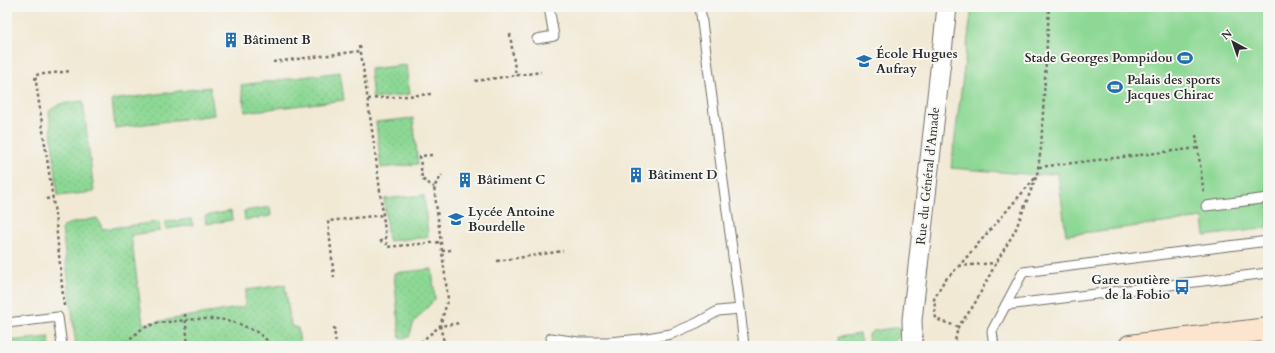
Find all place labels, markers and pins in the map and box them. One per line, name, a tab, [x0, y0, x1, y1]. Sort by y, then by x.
building icon: Bâtiment B	[222, 31, 240, 49]
place label: Bâtiment B	[243, 31, 311, 49]
place label: École Hugues Aufray	[876, 45, 958, 78]
place label: Stade Georges Pompidou	[1025, 49, 1173, 67]
sports icon: Stade Georges Pompidou	[1176, 49, 1194, 67]
school or university icon: École Hugues Aufray	[855, 52, 873, 70]
place label: Palais des sports Jacques Chirac	[1125, 71, 1220, 104]
sports icon: Palais des sports Jacques Chirac	[1106, 78, 1124, 96]
building icon: Bâtiment D	[627, 166, 645, 184]
place label: Bâtiment D	[648, 166, 717, 184]
building icon: Bâtiment C	[456, 171, 474, 189]
place label: Bâtiment C	[477, 171, 545, 189]
place label: Lycée Antoine Bourdelle	[468, 203, 555, 236]
school or university icon: Lycée Antoine Bourdelle	[447, 210, 465, 228]
place label: Gare routière de la Fobio	[1091, 271, 1170, 304]
bus stop icon: Gare routière de la Fobio	[1173, 278, 1191, 296]

